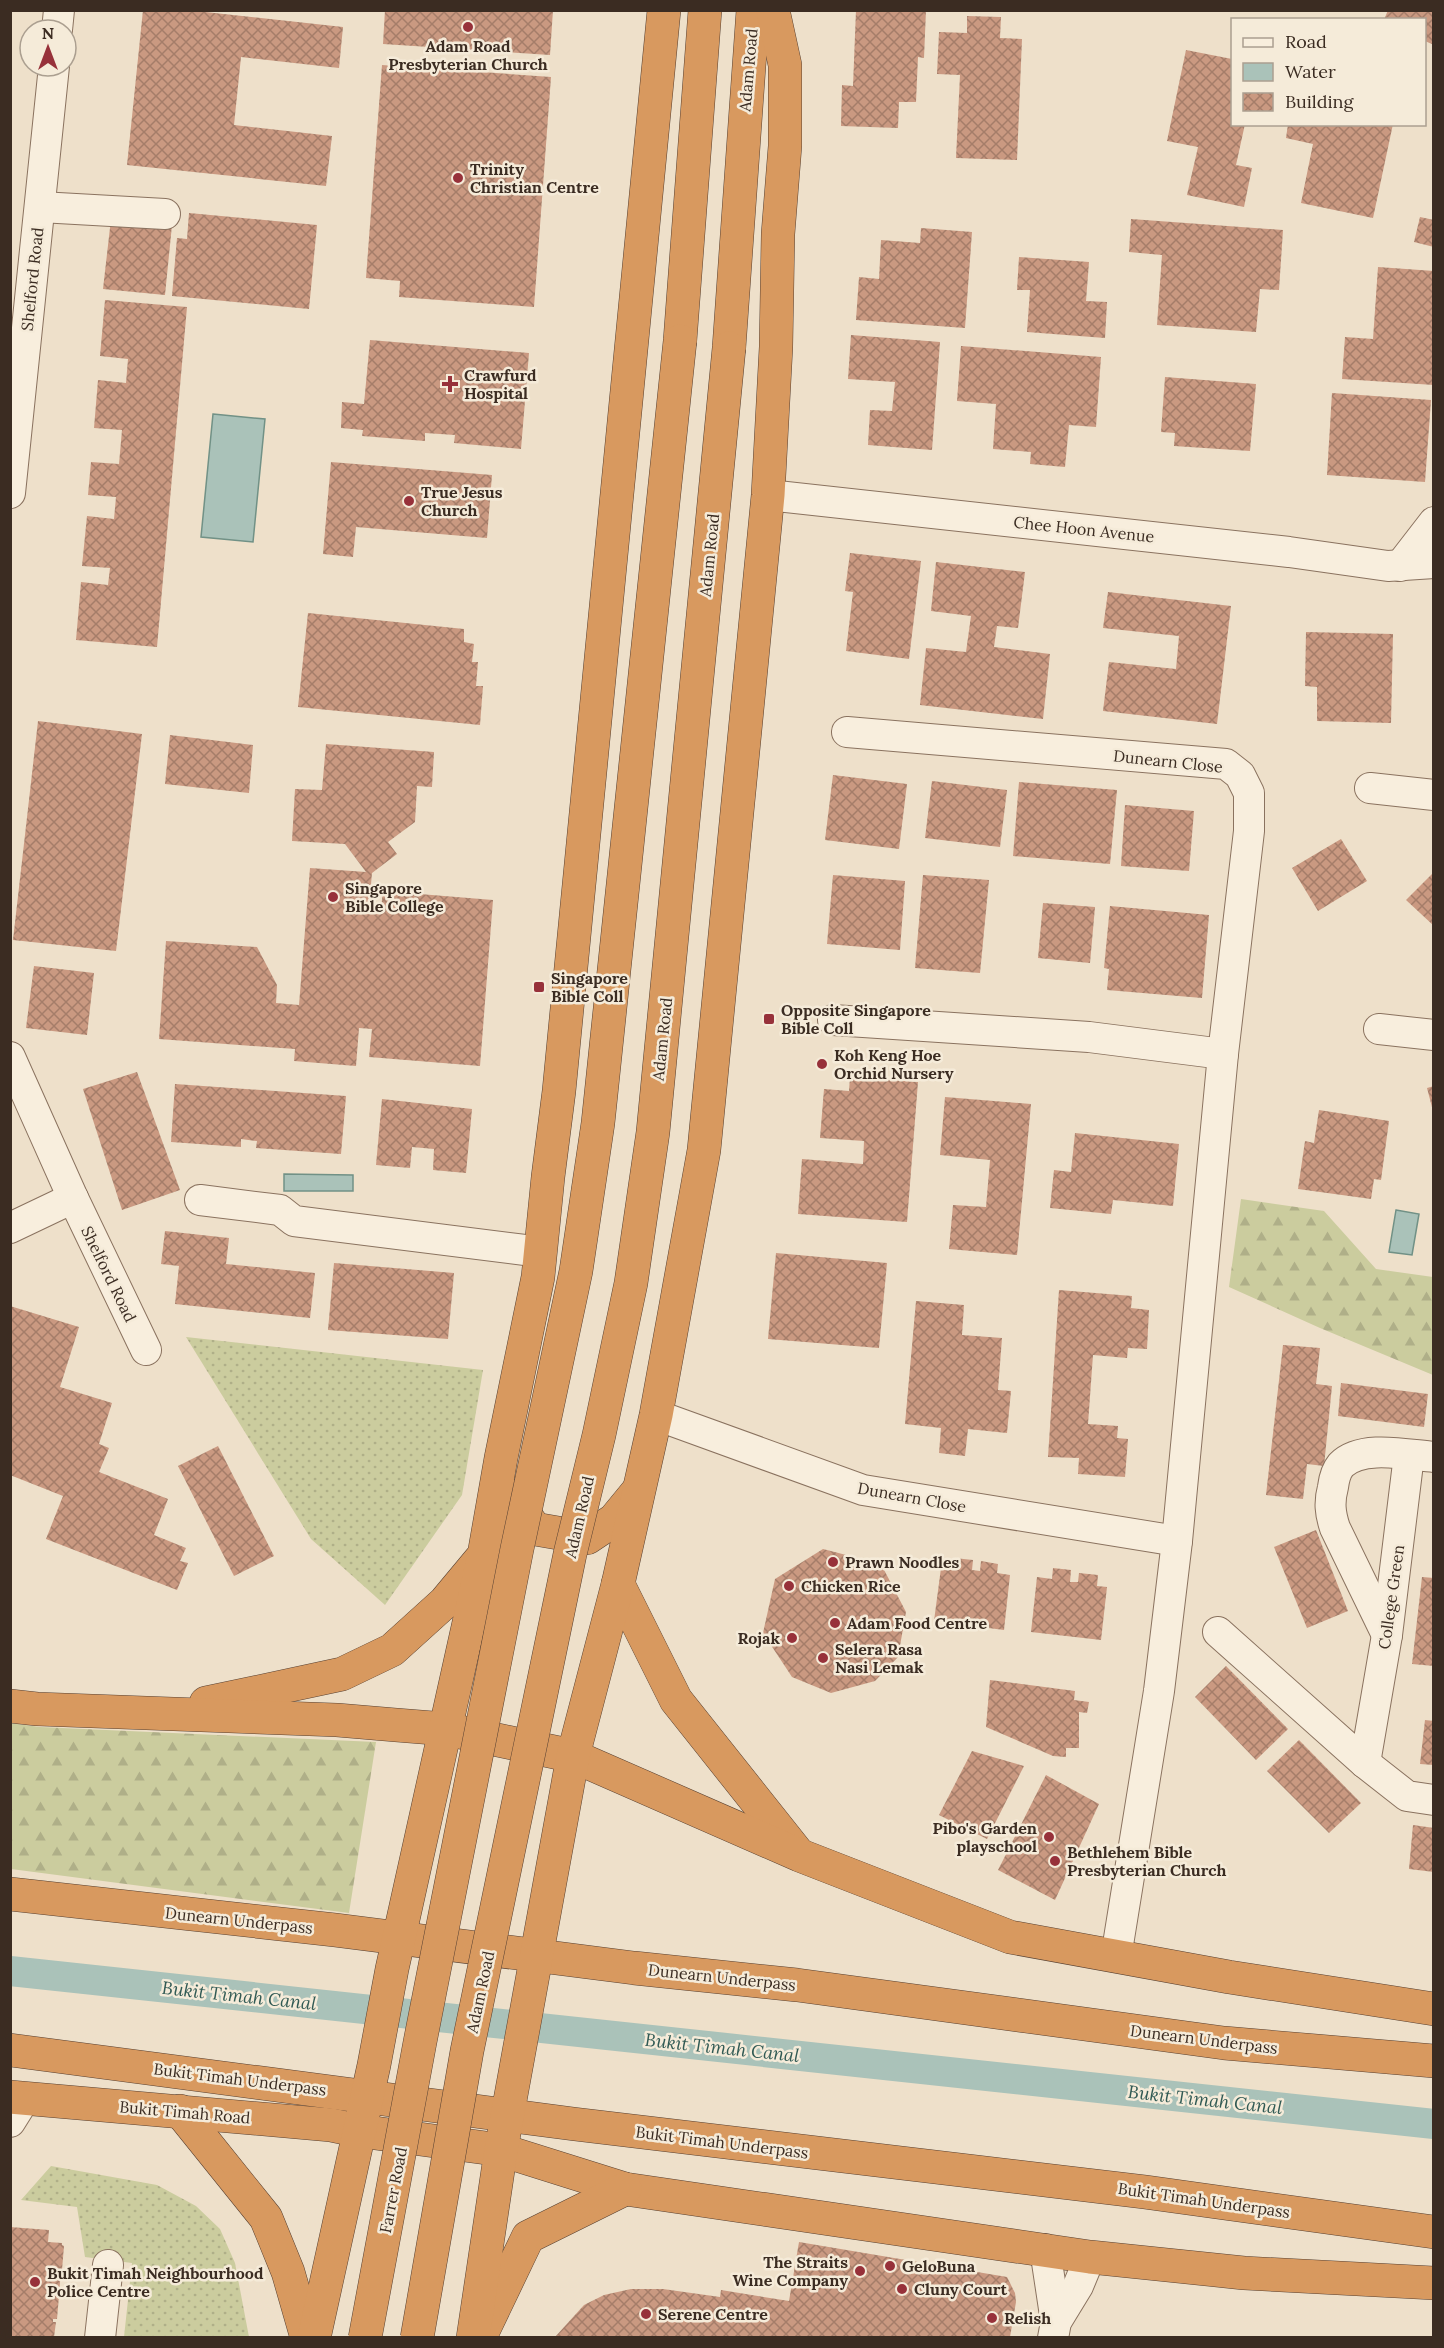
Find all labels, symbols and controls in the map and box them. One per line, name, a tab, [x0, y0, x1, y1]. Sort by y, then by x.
north arrow	[18, 18, 78, 78]
legend	[1231, 18, 1426, 126]
marker: Adam Road Presbyterian Church	[461, 20, 475, 34]
text: N	[42, 23, 54, 43]
street label: Adam Road	[734, 27, 762, 113]
text: Road	[1285, 30, 1327, 53]
place label: Adam Road Presbyterian Church	[388, 36, 548, 74]
text: Water	[1285, 60, 1336, 83]
text: Building	[1285, 90, 1355, 113]
place label: Trinity Christian Centre	[470, 159, 599, 197]
marker: Trinity Christian Centre	[451, 171, 465, 185]
street label: Shelford Road	[17, 226, 47, 332]
place label: Crawfurd Hospital	[464, 365, 537, 403]
marker: Crawfurd Hospital	[441, 375, 459, 393]
place label: True Jesus Church	[421, 482, 503, 520]
marker: True Jesus Church	[402, 494, 416, 508]
street label: Adam Road	[695, 512, 723, 599]
street label: Chee Hoon Avenue	[1013, 512, 1156, 546]
street label: Dunearn Close	[1112, 745, 1224, 777]
place label: Singapore Bible College	[345, 878, 444, 916]
marker: Singapore Bible College	[326, 890, 340, 904]
place label: Singapore Bible Coll	[551, 968, 628, 1006]
marker: Singapore Bible Coll	[532, 980, 546, 994]
street label: Adam Road	[648, 996, 676, 1083]
place label: Opposite Singapore Bible Coll	[781, 1000, 931, 1038]
marker: Opposite Singapore Bible Coll	[762, 1012, 776, 1026]
place label: Koh Keng Hoe Orchid Nursery	[834, 1045, 954, 1083]
marker: Koh Keng Hoe Orchid Nursery	[815, 1057, 829, 1071]
street label: Shelford Road	[77, 1223, 141, 1326]
street label: Adam Road	[560, 1474, 598, 1561]
street label: Dunearn Close	[856, 1478, 968, 1516]
street label: College Green	[1374, 1543, 1408, 1651]
place label: Prawn Noodles	[845, 1552, 960, 1572]
marker: Prawn Noodles	[826, 1555, 840, 1569]
place label: Chicken Rice	[801, 1576, 901, 1596]
marker: Chicken Rice	[782, 1579, 796, 1593]
place label: Adam Food Centre	[847, 1613, 988, 1633]
marker: Adam Food Centre	[828, 1616, 842, 1630]
place label: Rojak	[737, 1628, 780, 1648]
marker: Rojak	[785, 1631, 799, 1645]
place label: Selera Rasa Nasi Lemak	[835, 1639, 924, 1677]
marker: Selera Rasa Nasi Lemak	[816, 1651, 830, 1665]
place label: Pibo's Garden playschool	[933, 1818, 1037, 1856]
marker: Pibo's Garden playschool	[1042, 1830, 1056, 1844]
place label: Bethlehem Bible Presbyterian Church	[1067, 1842, 1227, 1880]
marker: Bethlehem Bible Presbyterian Church	[1048, 1854, 1062, 1868]
street label: Dunearn Underpass	[164, 1902, 314, 1938]
street label: Adam Road	[461, 1949, 499, 2036]
street label: Dunearn Underpass	[647, 1959, 797, 1995]
water label: Bukit Timah Canal	[161, 1976, 317, 2015]
street label: Dunearn Underpass	[1129, 2020, 1279, 2058]
water label: Bukit Timah Canal	[644, 2028, 800, 2067]
street label: Bukit Timah Underpass	[153, 2058, 327, 2100]
water label: Bukit Timah Canal	[1127, 2080, 1283, 2119]
street label: Bukit Timah Road	[119, 2096, 252, 2128]
street label: Bukit Timah Underpass	[635, 2121, 809, 2163]
street label: Farrer Road	[375, 2145, 411, 2235]
street label: Bukit Timah Underpass	[1117, 2178, 1291, 2222]
place label: The Straits Wine Company	[732, 2252, 848, 2290]
place label: GeloBuna	[902, 2256, 976, 2276]
marker: GeloBuna	[883, 2259, 897, 2273]
place label: Bukit Timah Neighbourhood Police Centre	[47, 2263, 264, 2301]
marker: The Straits Wine Company	[853, 2264, 867, 2278]
marker: Bukit Timah Neighbourhood Police Centre	[28, 2275, 42, 2289]
place label: Cluny Court	[914, 2279, 1007, 2299]
marker: Cluny Court	[895, 2282, 909, 2296]
place label: Serene Centre	[658, 2304, 768, 2324]
marker: Serene Centre	[639, 2307, 653, 2321]
place label: Relish	[1004, 2308, 1051, 2328]
marker: Relish	[985, 2311, 999, 2325]

